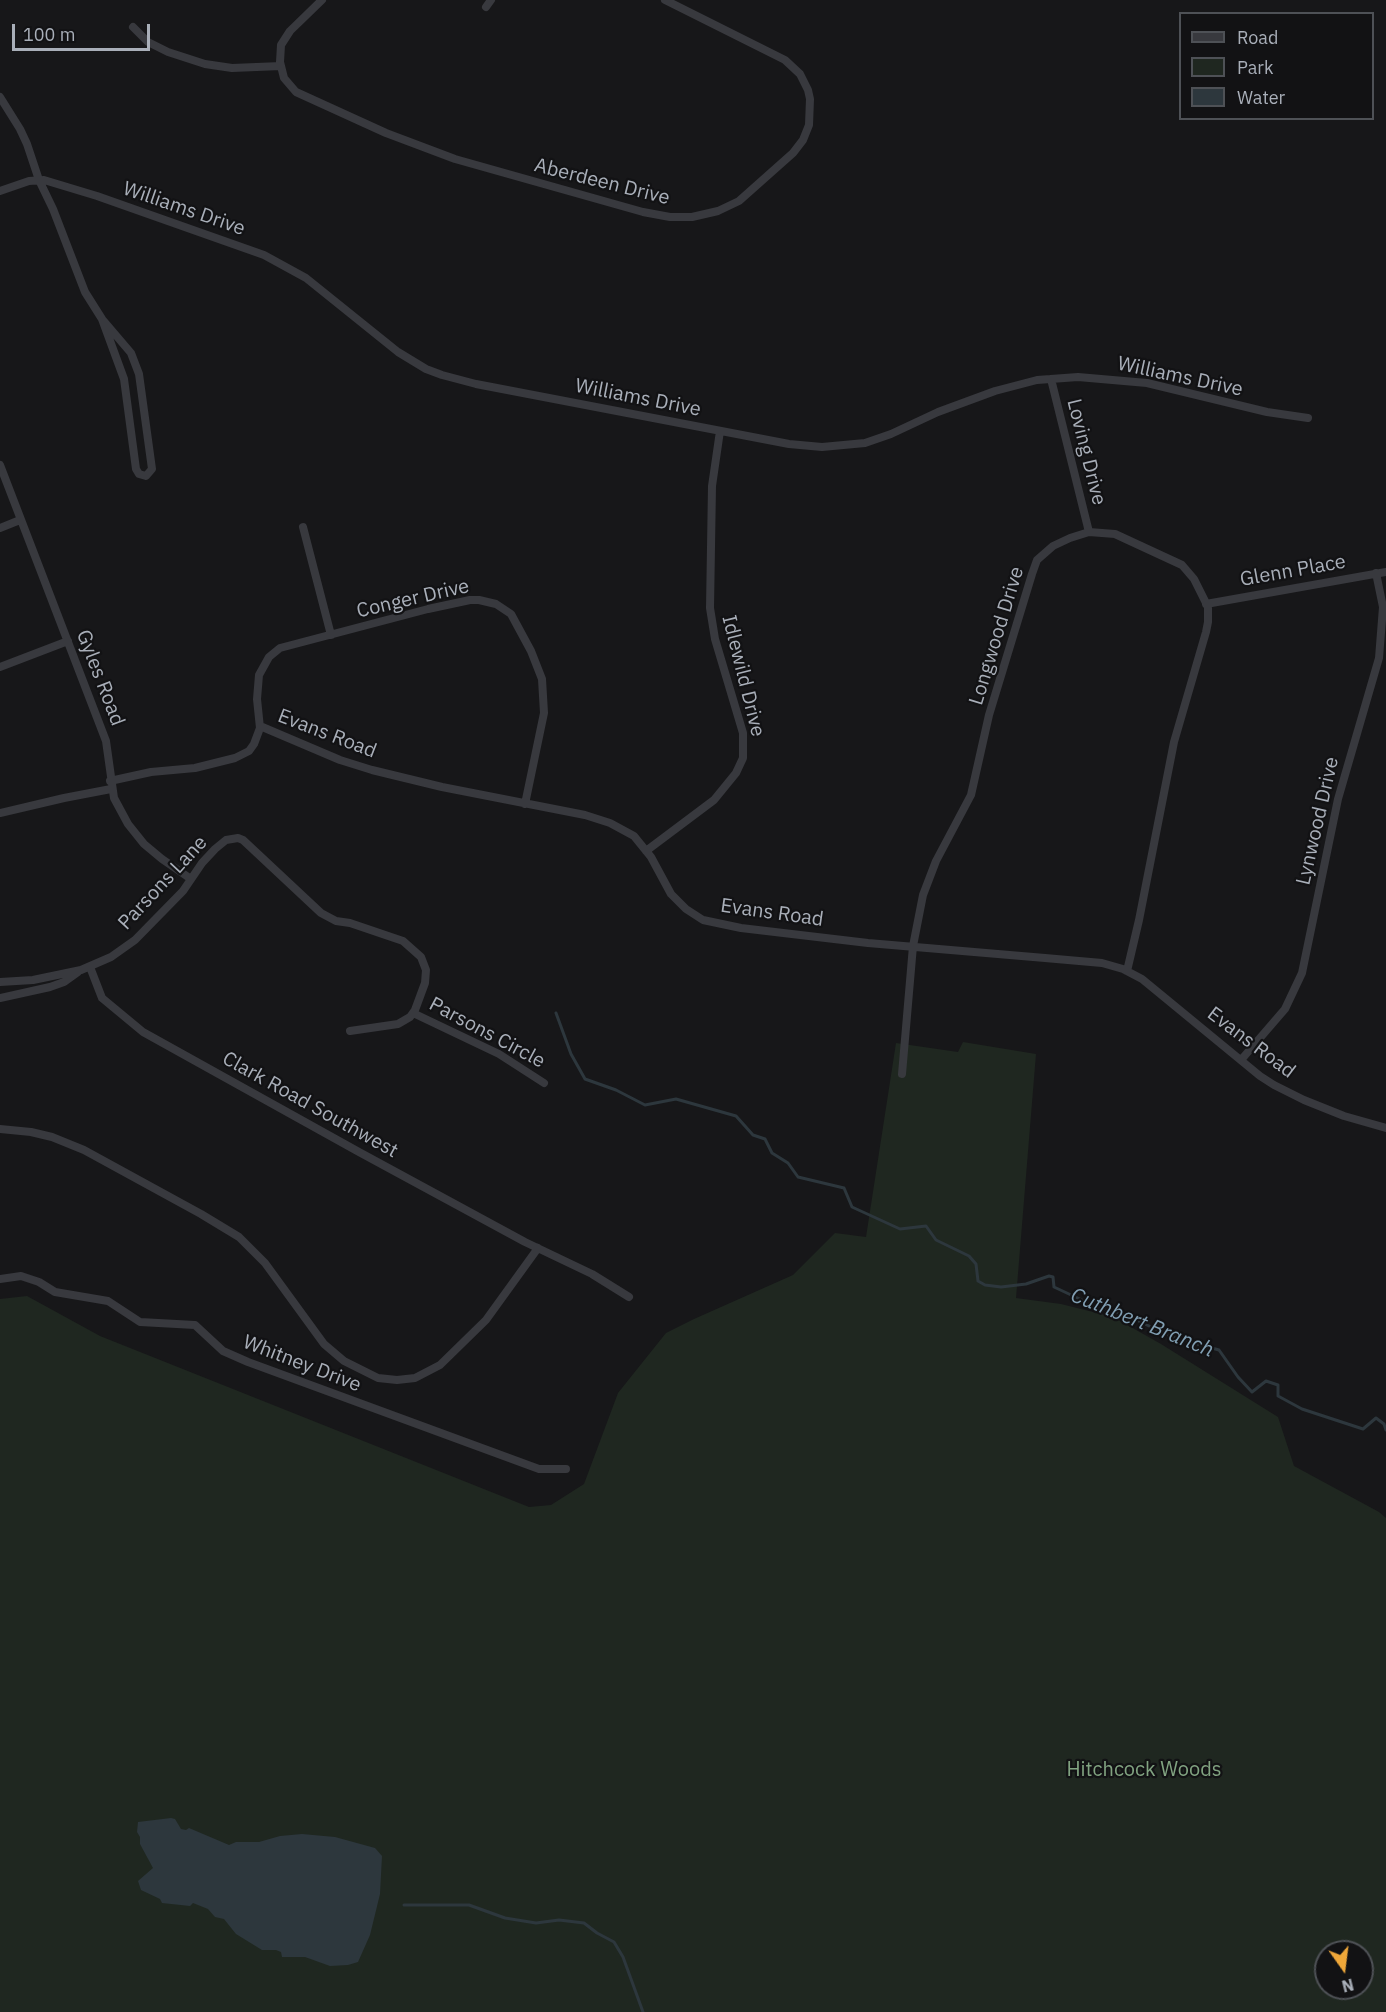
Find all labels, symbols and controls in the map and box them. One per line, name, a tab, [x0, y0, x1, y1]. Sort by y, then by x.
scale bar	[15, 12, 153, 50]
legend	[1179, 12, 1374, 120]
text: 100 m	[23, 23, 75, 46]
text: Road	[1237, 26, 1278, 49]
text: Park	[1237, 56, 1273, 79]
text: Water	[1237, 86, 1285, 109]
street label: Aberdeen Drive	[532, 154, 672, 210]
street label: Williams Drive	[120, 177, 248, 241]
street label: Williams Drive	[1115, 352, 1245, 402]
street label: Williams Drive	[573, 374, 703, 422]
street label: Loving Drive	[1061, 396, 1111, 508]
street label: Glenn Place	[1238, 550, 1348, 592]
street label: Longwood Drive	[965, 564, 1029, 708]
street label: Conger Drive	[354, 574, 472, 624]
street label: Idlewild Drive	[716, 613, 770, 739]
street label: Gyles Road	[71, 627, 129, 729]
street label: Evans Road	[274, 704, 380, 764]
street label: Lynwood Drive	[1292, 755, 1344, 887]
street label: Parsons Lane	[113, 831, 213, 935]
street label: Evans Road	[719, 894, 825, 932]
street label: Parsons Circle	[425, 992, 549, 1074]
street label: Evans Road	[1202, 1002, 1300, 1084]
street label: Clark Road Southwest	[218, 1047, 402, 1163]
water label: Cuthbert Branch	[1067, 1283, 1217, 1363]
street label: Whitney Drive	[240, 1330, 364, 1398]
park label: Hitchcock Woods	[1066, 1758, 1222, 1782]
north arrow	[1314, 1940, 1374, 2000]
text: N	[1340, 1974, 1356, 1997]

